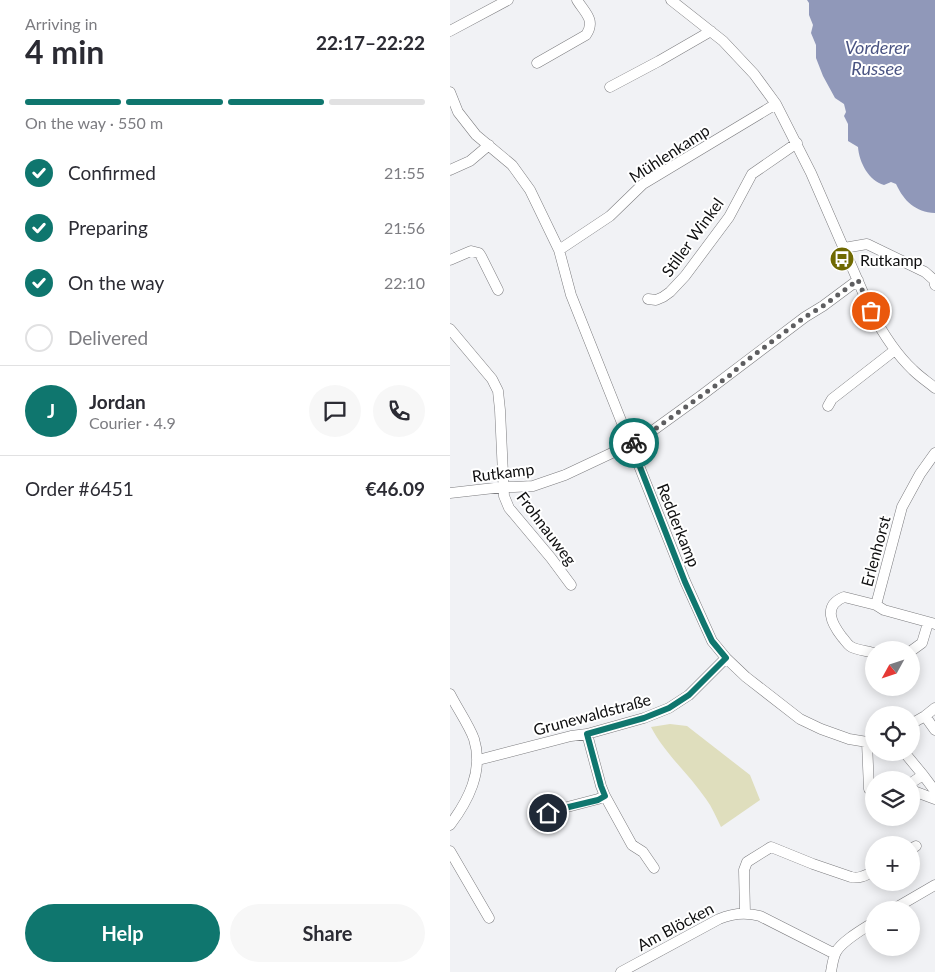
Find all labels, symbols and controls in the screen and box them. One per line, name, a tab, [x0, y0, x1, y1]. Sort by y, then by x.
text: Arriving in	[25, 14, 98, 33]
text: 22:17–22:22	[316, 31, 425, 54]
text: 4 min	[25, 32, 104, 71]
water label: Vorderer Russee	[845, 36, 910, 79]
text: On the way · 550 m	[25, 113, 163, 132]
street label: Mühlenkamp	[625, 120, 713, 186]
icon: check	[25, 159, 53, 187]
text: Confirmed	[68, 161, 156, 184]
text: 21:55	[384, 163, 425, 182]
street label: Stiller Winkel	[657, 194, 727, 280]
icon: check	[25, 214, 53, 242]
text: Preparing	[68, 216, 148, 239]
text: 21:56	[384, 218, 425, 237]
bus stop icon: Rutkamp	[829, 246, 855, 272]
place label: Rutkamp	[860, 250, 923, 269]
icon: check	[25, 269, 53, 297]
text: On the way	[68, 271, 164, 294]
text: 22:10	[384, 273, 425, 292]
pin	[850, 290, 892, 332]
icon: bag	[857, 297, 885, 325]
text: Delivered	[68, 326, 148, 349]
button: chat	[309, 385, 361, 437]
button: phone	[373, 385, 425, 437]
text: Jordan	[89, 390, 146, 413]
text: J	[47, 399, 55, 422]
text: Courier · 4.9	[89, 413, 176, 432]
courier	[609, 418, 659, 468]
icon: bike	[620, 429, 648, 457]
street label: Rutkamp	[471, 459, 535, 485]
text: Order #6451	[25, 477, 134, 500]
text: €46.09	[365, 477, 425, 500]
street label: Redderkamp	[654, 480, 704, 570]
street label: Frohnauweg	[513, 488, 581, 568]
street label: Erlenhorst	[856, 513, 894, 588]
north arrow	[865, 641, 920, 696]
map controls	[865, 641, 920, 956]
street label: Grunewaldstraße	[531, 689, 653, 739]
button: locate	[865, 706, 920, 761]
button: layers	[865, 771, 920, 826]
pin	[527, 792, 569, 834]
icon: home	[534, 799, 562, 827]
button: +	[865, 836, 920, 891]
street label: Am Blöcken	[634, 898, 716, 954]
button: −	[865, 901, 920, 956]
button: Help	[25, 904, 220, 962]
button: Share	[230, 904, 425, 962]

